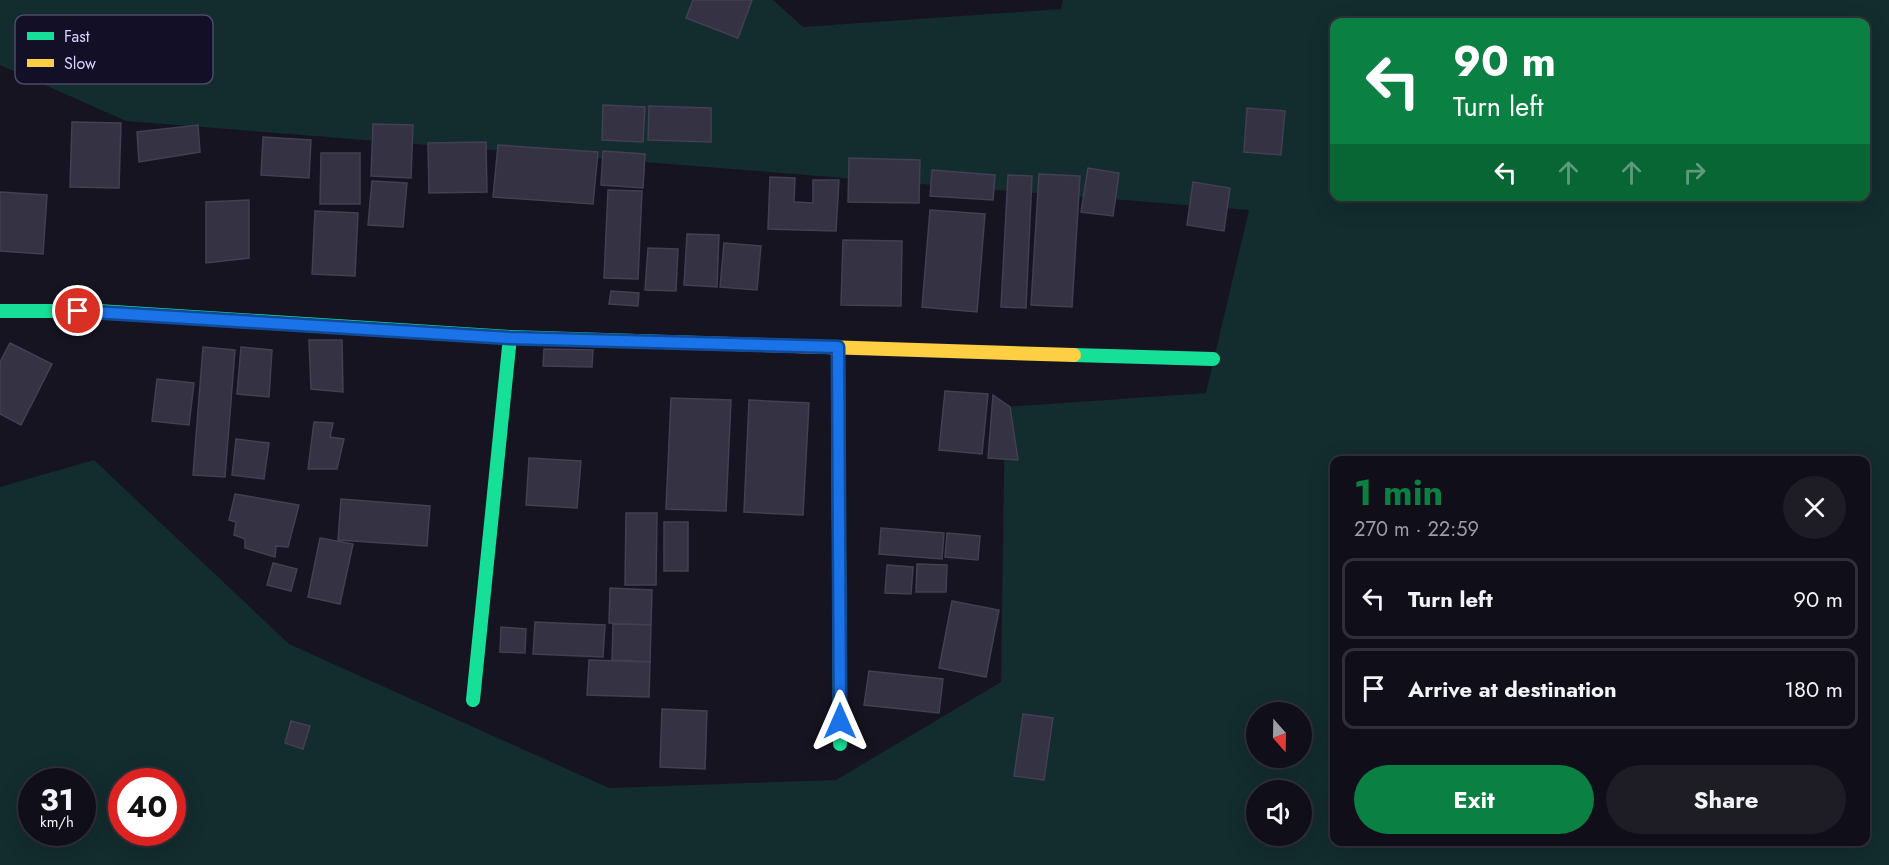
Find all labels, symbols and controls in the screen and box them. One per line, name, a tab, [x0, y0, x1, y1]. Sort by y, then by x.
legend	[15, 15, 213, 84]
text: Fast	[64, 25, 90, 48]
text: 90 m	[1453, 31, 1556, 92]
icon: left	[1354, 42, 1432, 120]
text: Slow	[64, 52, 96, 75]
text: Turn left	[1453, 87, 1543, 126]
icon: left	[1489, 156, 1522, 189]
icon: ahead	[1552, 156, 1585, 189]
icon: ahead	[1615, 156, 1648, 189]
icon: right	[1678, 156, 1711, 189]
pin	[52, 285, 103, 336]
icon: arrive	[61, 294, 94, 327]
text: 1 min	[1354, 466, 1443, 518]
button: close	[1783, 476, 1846, 539]
text: 270 m · 22:59	[1354, 515, 1479, 544]
icon: left	[1357, 582, 1390, 615]
text: Turn left	[1408, 583, 1493, 615]
text: 90 m	[1793, 583, 1843, 615]
icon: arrive	[1357, 672, 1390, 705]
text: Arrive at destination	[1408, 673, 1617, 705]
text: 180 m	[1784, 673, 1843, 705]
position arrow	[808, 689, 872, 753]
north arrow	[1246, 702, 1312, 768]
map controls	[1246, 702, 1312, 846]
button: Exit	[1354, 765, 1594, 834]
button: Share	[1606, 765, 1846, 834]
speed limit sign: 40	[108, 768, 186, 846]
text: 31	[40, 778, 74, 821]
button: sound	[1246, 780, 1312, 846]
text: km/h	[40, 811, 74, 833]

